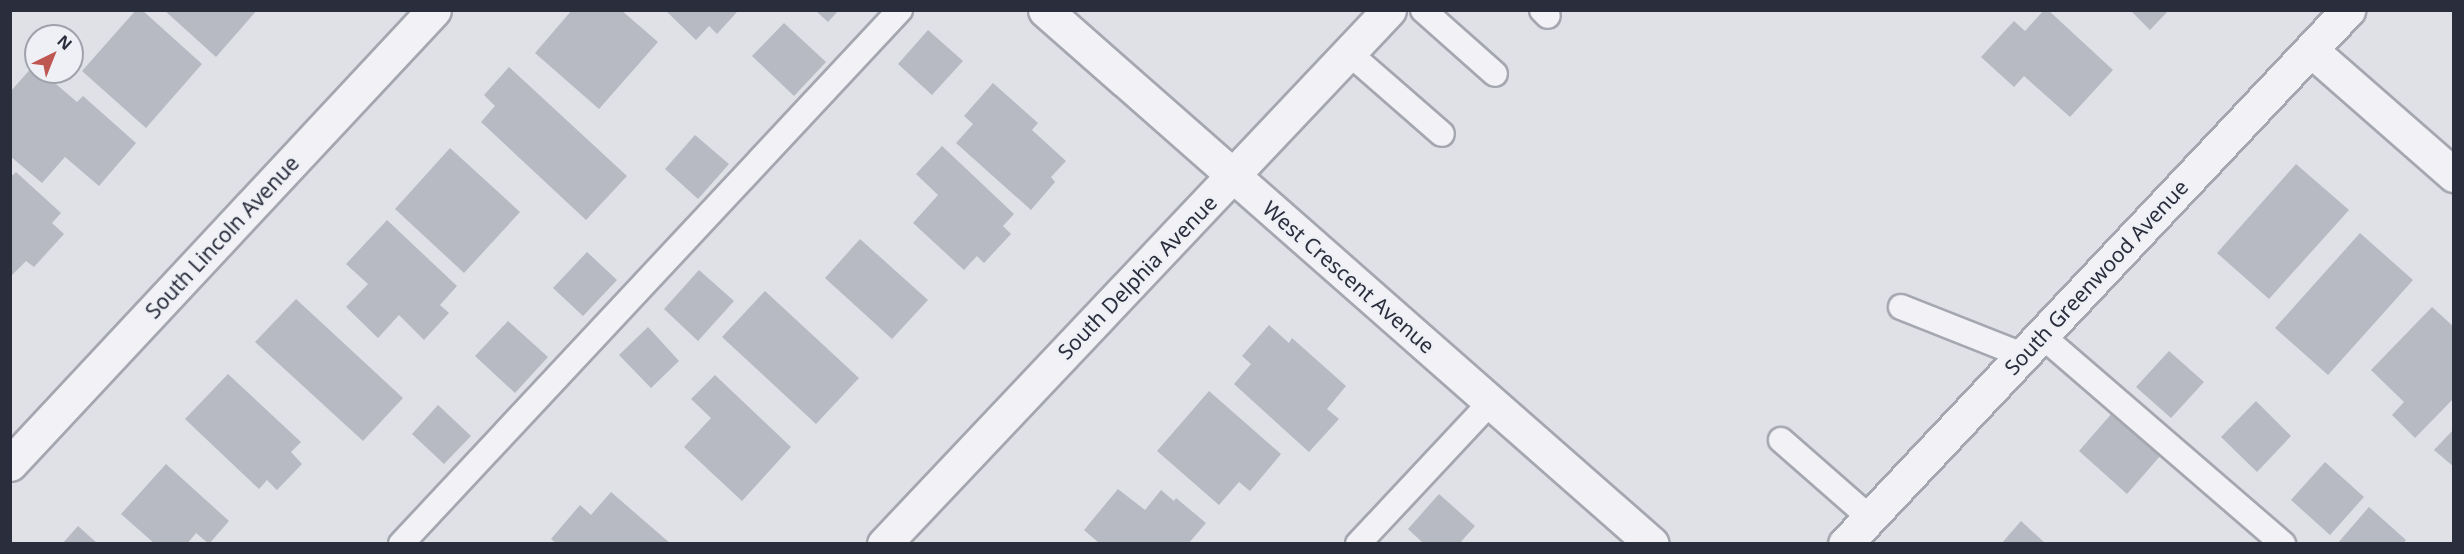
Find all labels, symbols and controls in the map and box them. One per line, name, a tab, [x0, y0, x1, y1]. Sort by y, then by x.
north arrow	[24, 24, 84, 84]
text: N	[53, 30, 77, 55]
street label: South Lincoln Avenue	[140, 151, 304, 323]
street label: South Greenwood Avenue	[1999, 174, 2193, 380]
street label: South Delphia Avenue	[1052, 190, 1222, 364]
street label: West Crescent Avenue	[1258, 196, 1440, 358]

